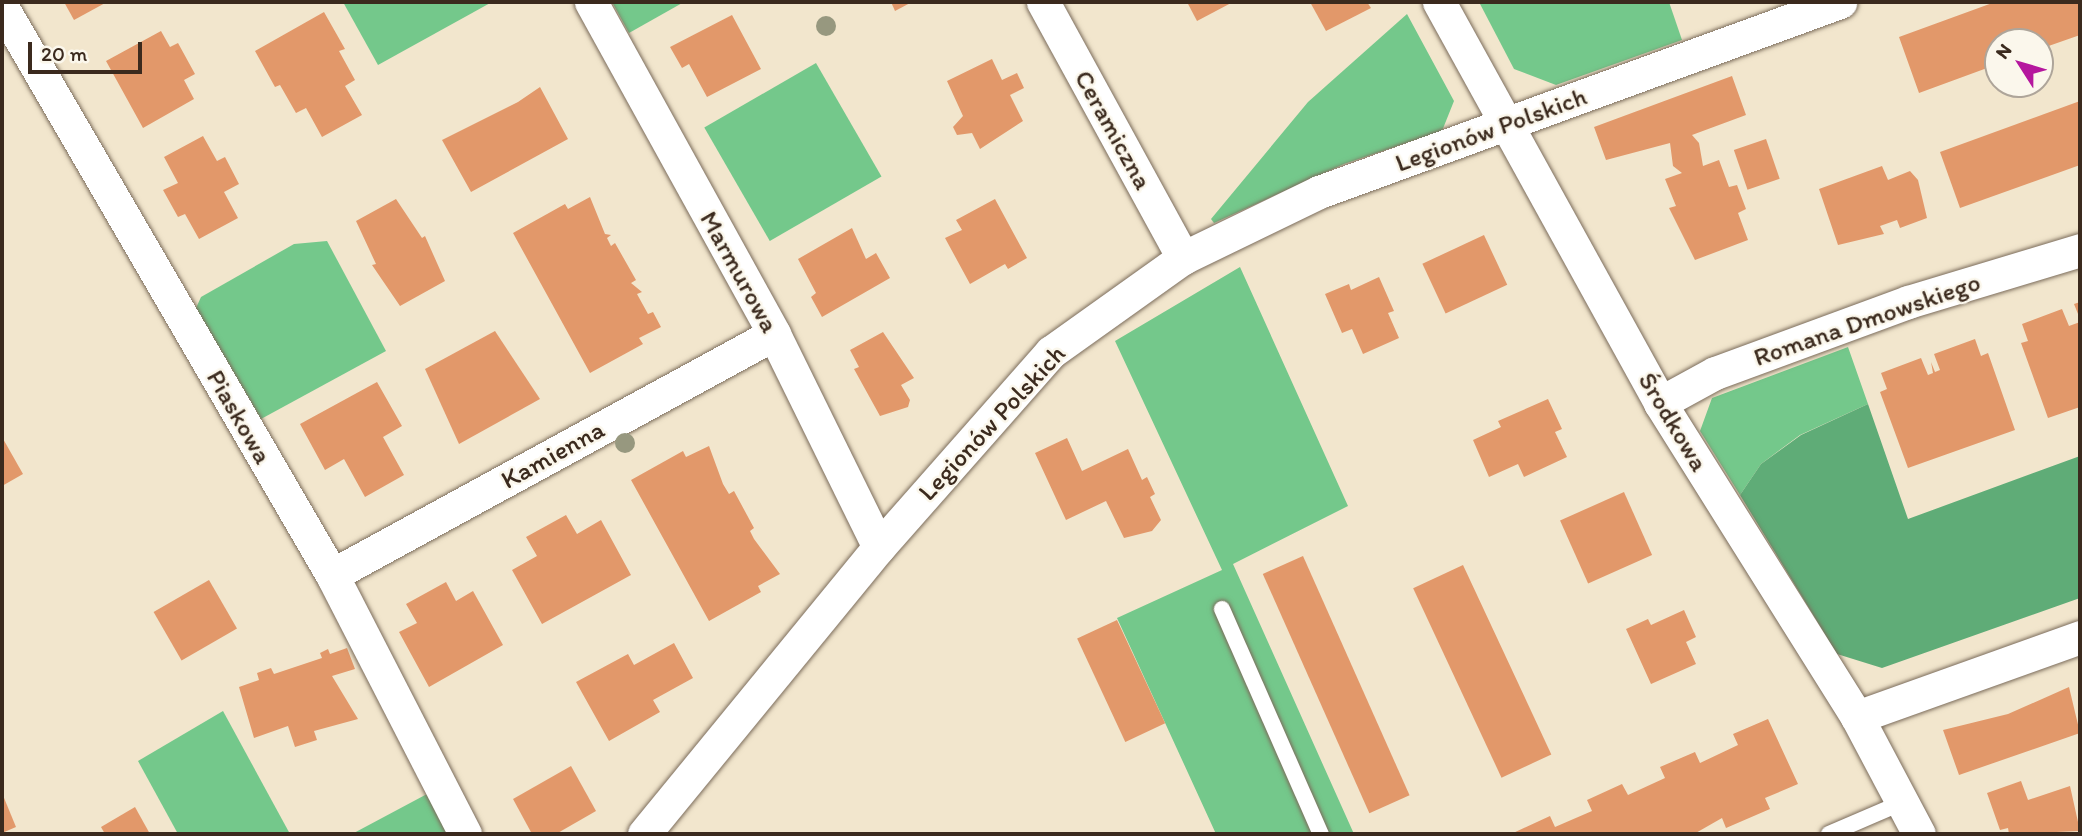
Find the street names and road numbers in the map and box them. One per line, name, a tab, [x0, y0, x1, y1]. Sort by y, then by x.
street label: Ceramiczna	[1067, 65, 1159, 195]
street label: Legionów Polskich	[1391, 81, 1591, 179]
street label: Marmurowa	[693, 206, 785, 338]
street label: Romana Dmowskiego	[1750, 267, 1984, 373]
street label: Legionów Polskich	[912, 339, 1072, 507]
street label: Piaskowa	[200, 364, 278, 470]
street label: Środkowa	[1631, 367, 1715, 477]
street label: Kamienna	[496, 414, 610, 496]

